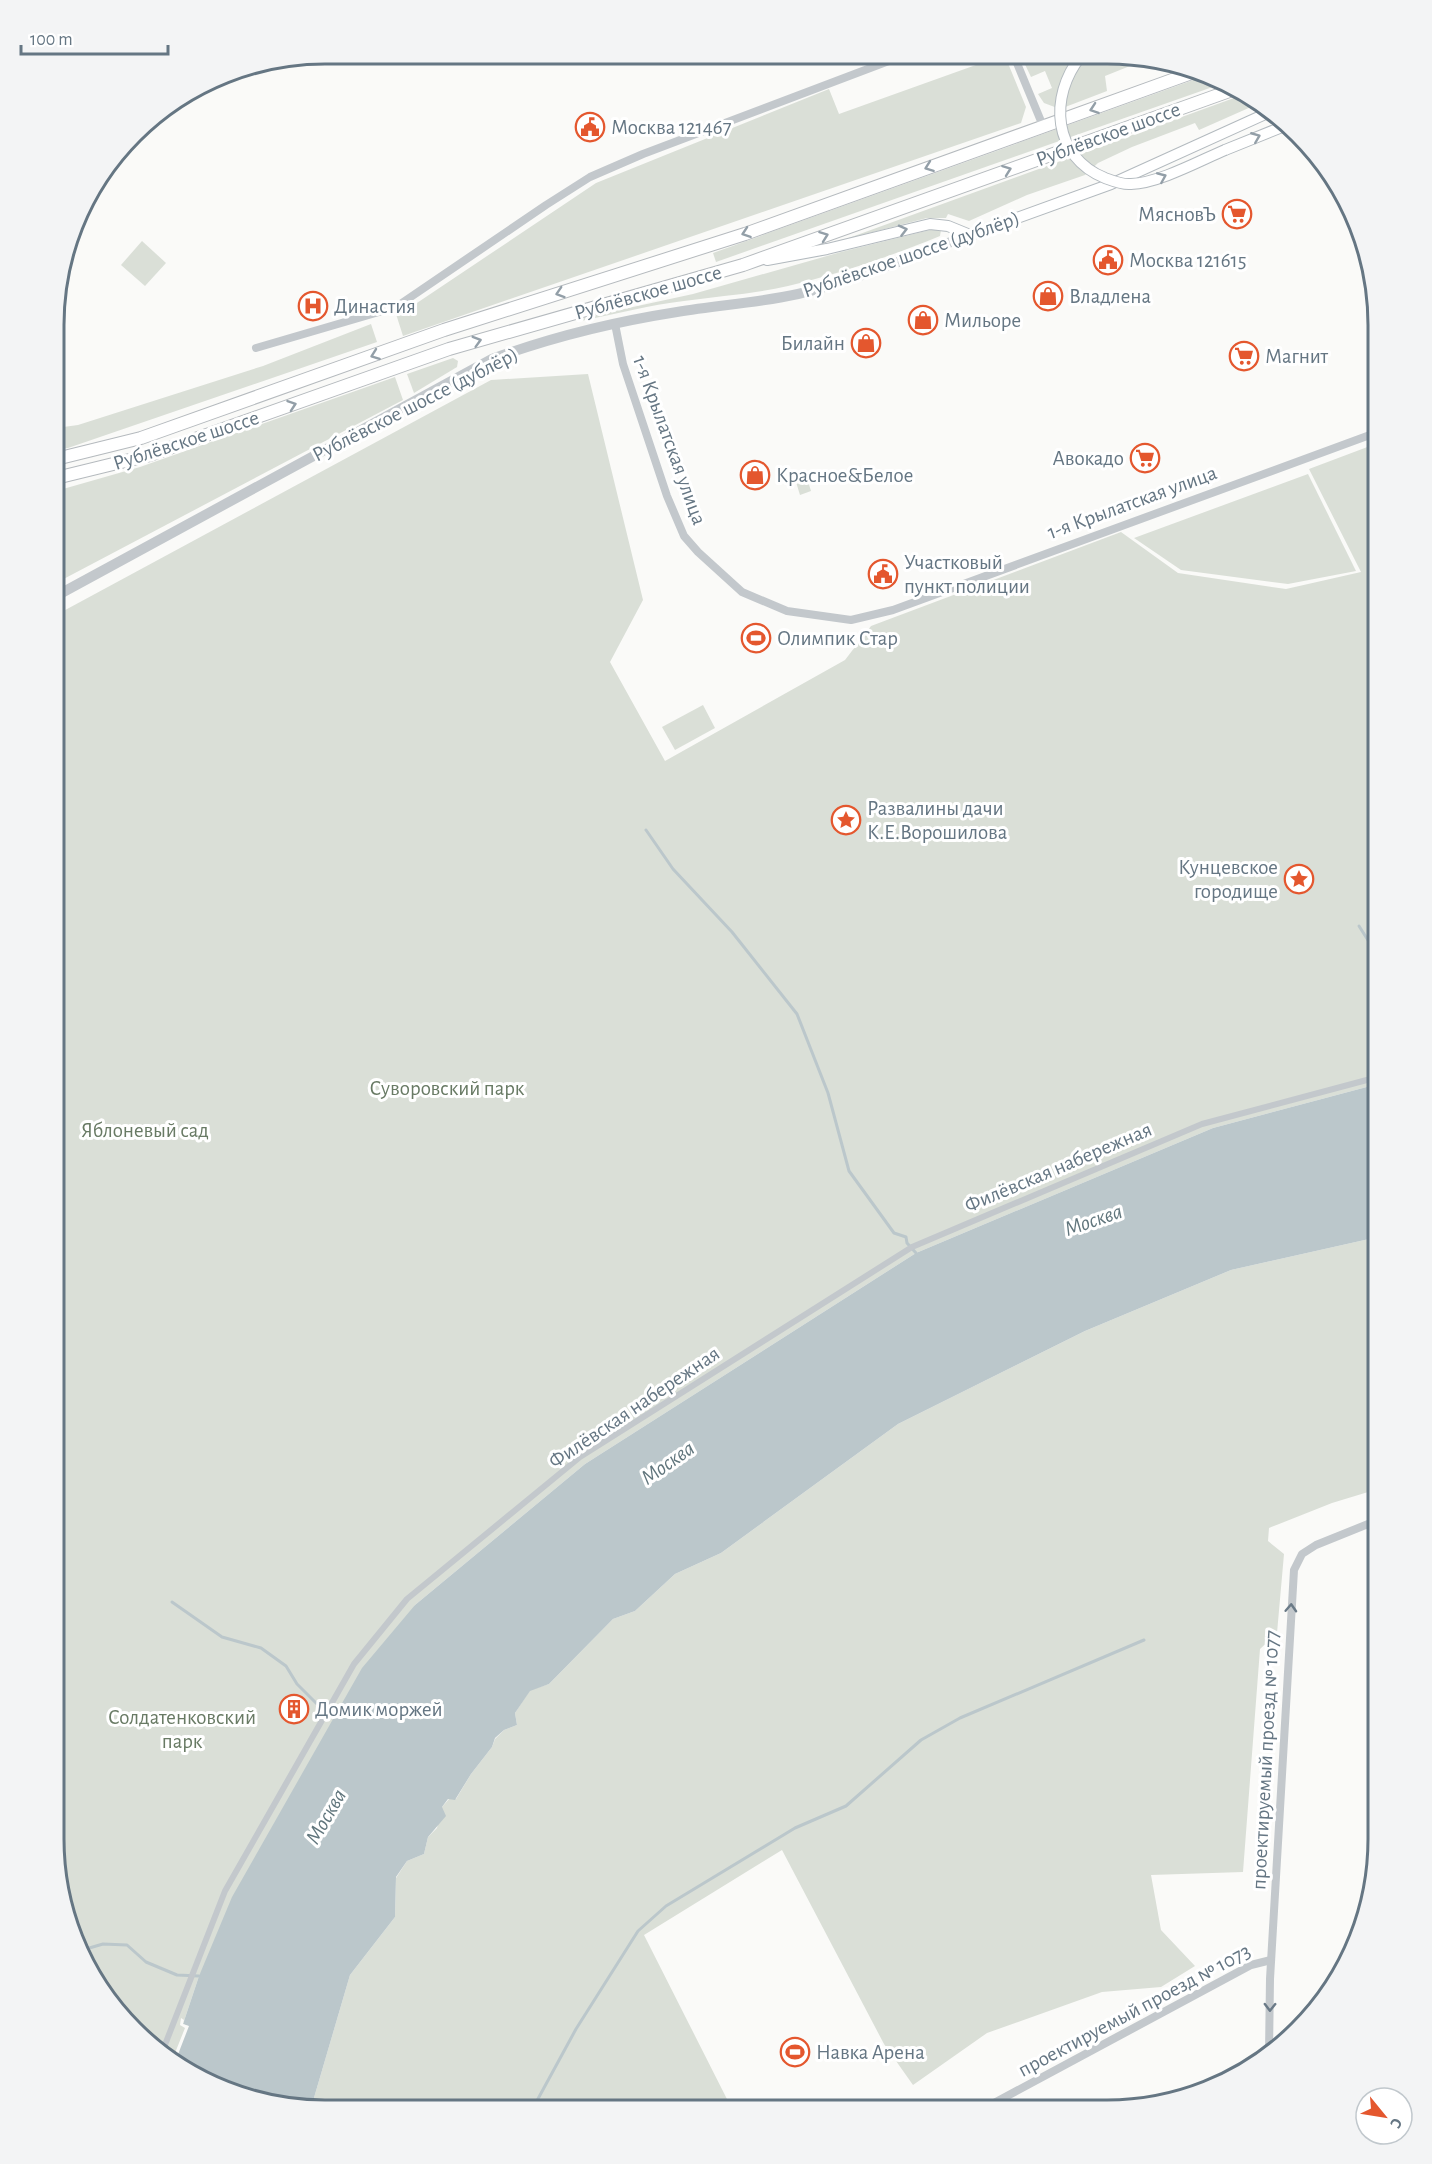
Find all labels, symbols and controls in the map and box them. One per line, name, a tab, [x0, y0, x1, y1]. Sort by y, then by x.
scale bar	[21, 18, 168, 56]
text: 100 m	[30, 31, 73, 49]
street label: Рублёвское шоссе	[1033, 99, 1183, 170]
one-way arrow	[1089, 101, 1100, 114]
public building icon: Москва 121467	[574, 111, 606, 143]
place label: Москва 121467	[611, 117, 732, 138]
one-way arrow	[1250, 132, 1261, 144]
one-way arrow	[924, 160, 935, 173]
one-way arrow	[1002, 165, 1012, 178]
one-way arrow	[1155, 172, 1166, 184]
supermarket icon: МясновЪ	[1221, 198, 1253, 230]
place label: МясновЪ	[1138, 204, 1216, 225]
street label: Рублёвское шоссе (дублёр)	[800, 207, 1022, 301]
one-way arrow	[897, 224, 907, 237]
one-way arrow	[741, 226, 752, 239]
one-way arrow	[818, 231, 829, 243]
public building icon: Москва 121615	[1092, 244, 1124, 276]
place label: Москва 121615	[1129, 250, 1247, 271]
street label: Рублёвское шоссе	[572, 261, 724, 324]
shop icon: Владлена	[1032, 280, 1064, 312]
one-way arrow	[555, 286, 566, 298]
place label: Владлена	[1069, 286, 1152, 307]
hospital icon: Династия	[297, 290, 329, 322]
place label: Династия	[334, 296, 416, 317]
shop icon: Мильоре	[907, 304, 939, 336]
place label: Мильоре	[944, 310, 1021, 331]
shop icon: Билайн	[850, 327, 882, 359]
place label: Билайн	[781, 333, 845, 354]
one-way arrow	[471, 336, 481, 348]
supermarket icon: Магнит	[1228, 340, 1260, 372]
street label: Рублёвское шоссе (дублёр)	[309, 343, 521, 466]
place label: Магнит	[1265, 346, 1329, 367]
one-way arrow	[370, 347, 381, 360]
street label: 1-я Крылатская улица	[629, 353, 710, 528]
one-way arrow	[286, 399, 297, 412]
street label: Рублёвское шоссе	[111, 407, 262, 474]
supermarket icon: Авокадо	[1129, 442, 1161, 474]
place label: Авокадо	[1053, 448, 1124, 469]
shop icon: Красное&Белое	[739, 459, 771, 491]
street label: 1-я Крылатская улица	[1045, 462, 1220, 543]
place label: Красное&Белое	[776, 465, 913, 486]
place label: Участковый пункт полиции	[904, 552, 1030, 597]
public building icon: Участковый пункт полиции	[867, 558, 899, 590]
sports icon: Олимпик Стар	[740, 622, 772, 654]
place label: Олимпик Стар	[777, 628, 898, 649]
place label: Развалины дачи К.Е.Ворошилова	[867, 798, 1008, 843]
place icon: Развалины дачи К.Е.Ворошилова	[830, 804, 862, 836]
place label: Кунцевское городище	[1178, 857, 1278, 902]
place icon: Кунцевское городище	[1283, 863, 1315, 895]
park label: Суворовский парк	[370, 1078, 525, 1099]
street label: Филёвская набережная	[962, 1119, 1155, 1216]
park label: Яблоневый сад	[81, 1120, 209, 1141]
water label: Москва	[1062, 1200, 1125, 1240]
street label: Филёвская набережная	[545, 1342, 724, 1472]
water label: Москва	[637, 1437, 698, 1489]
one-way arrow	[1285, 1604, 1298, 1613]
street label: проектируемый проезд № 1077	[1248, 1629, 1283, 1890]
building icon: Домик моржей	[278, 1693, 310, 1725]
place label: Домик моржей	[315, 1699, 443, 1720]
park label: Солдатенковский парк	[108, 1707, 256, 1752]
water label: Москва	[301, 1785, 350, 1848]
street label: проектируемый проезд № 1073	[1015, 1940, 1254, 2081]
one-way arrow	[1264, 2002, 1276, 2011]
sports icon: Навка Арена	[779, 2036, 811, 2068]
place label: Навка Арена	[816, 2042, 925, 2063]
north arrow	[1354, 2086, 1414, 2146]
text: С	[1387, 2115, 1405, 2131]

